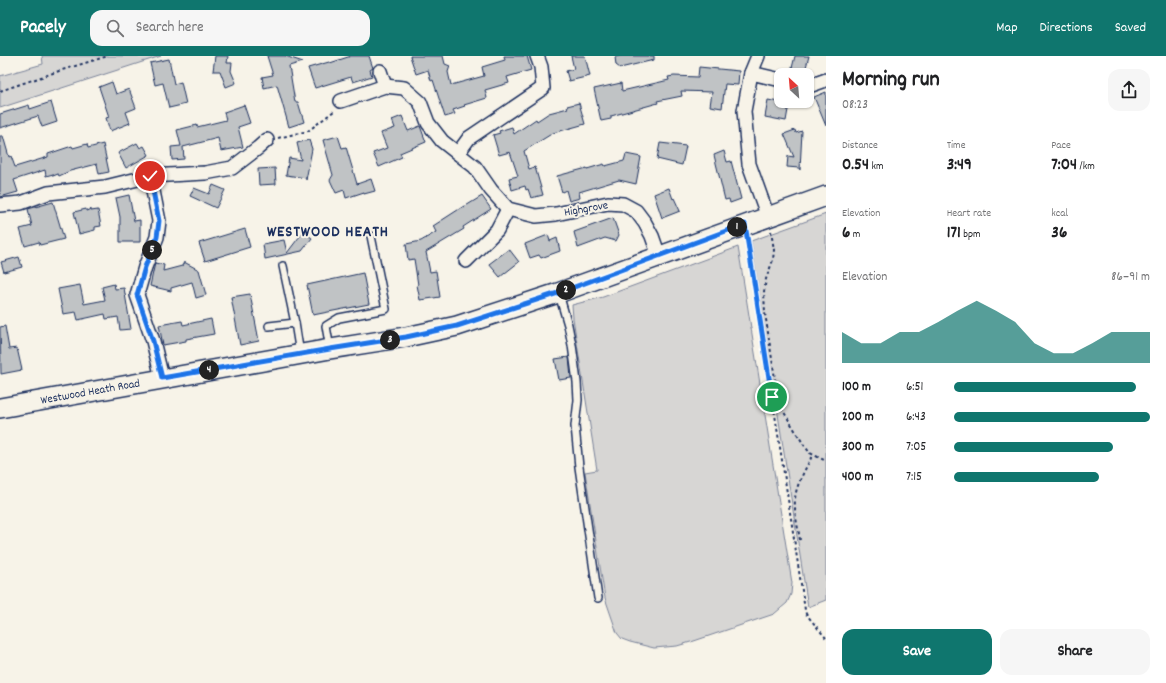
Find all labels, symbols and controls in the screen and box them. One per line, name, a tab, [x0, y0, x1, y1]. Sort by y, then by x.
search box	[90, 10, 370, 46]
text: Pacely	[20, 15, 66, 42]
icon: search	[104, 17, 126, 39]
text: Search here	[136, 17, 204, 39]
text: Map	[996, 18, 1018, 38]
text: Directions	[1040, 18, 1093, 38]
text: Saved	[1115, 18, 1146, 38]
text: Morning run	[842, 65, 940, 96]
north arrow	[774, 68, 814, 108]
map controls	[774, 68, 814, 108]
button: share	[1108, 69, 1150, 111]
text: 08:23	[842, 96, 868, 115]
text: Distance	[842, 138, 878, 154]
text: Time	[947, 138, 965, 154]
text: Pace	[1051, 138, 1071, 154]
text: 0.54	[842, 154, 869, 178]
text: 3:49	[947, 154, 972, 178]
text: 7:04	[1051, 154, 1077, 178]
pin	[133, 159, 167, 193]
text: km	[869, 159, 884, 175]
text: /km	[1077, 159, 1095, 175]
icon: check	[139, 165, 161, 187]
street label: Highgrove	[563, 197, 610, 222]
text: Elevation	[842, 206, 880, 222]
text: Heart rate	[947, 206, 991, 222]
text: kcal	[1051, 206, 1068, 222]
pin: 1	[727, 217, 747, 237]
text: 1	[736, 219, 738, 235]
district label: WESTWOOD HEATH	[267, 221, 389, 244]
text: 6	[842, 222, 850, 246]
text: 171	[947, 222, 961, 246]
text: 36	[1051, 222, 1067, 246]
text: m	[850, 227, 860, 243]
text: bpm	[961, 227, 981, 243]
pin: 5	[142, 240, 162, 260]
text: 5	[149, 242, 155, 258]
text: Elevation	[842, 268, 887, 287]
text: 86–91 m	[1111, 268, 1150, 287]
pin: 2	[556, 280, 576, 300]
text: 2	[564, 282, 568, 298]
pin: 3	[380, 330, 400, 350]
text: 3	[388, 332, 392, 348]
pin: 4	[199, 360, 219, 380]
text: 4	[207, 362, 211, 378]
street label: Westwood Heath Road	[39, 375, 141, 410]
text: 100 m	[842, 378, 871, 397]
text: 6:51	[906, 378, 923, 397]
pin	[755, 380, 789, 414]
icon: arrive	[761, 386, 783, 408]
text: 200 m	[842, 408, 874, 427]
text: 6:43	[906, 408, 926, 427]
text: 300 m	[842, 438, 874, 457]
text: 7:05	[906, 438, 926, 457]
text: 400 m	[842, 468, 873, 487]
text: 7:15	[906, 468, 922, 487]
button: Save	[842, 629, 992, 675]
button: Share	[1000, 629, 1150, 675]

